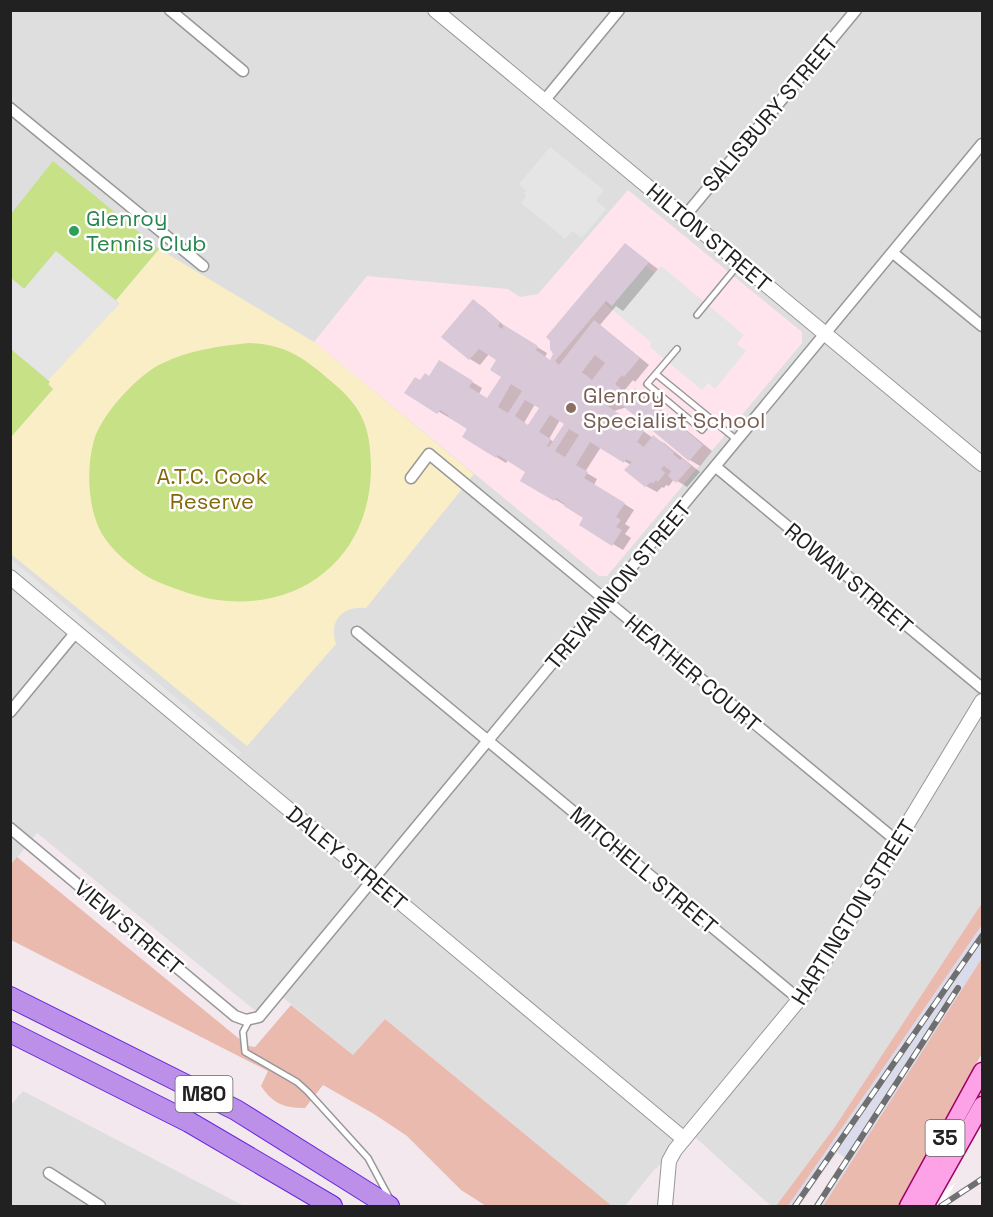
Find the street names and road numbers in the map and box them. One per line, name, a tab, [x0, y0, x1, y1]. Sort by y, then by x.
street label: SALISBURY STREET	[696, 29, 844, 197]
street label: HILTON STREET	[641, 177, 777, 297]
street label: TREVANNION STREET	[539, 495, 697, 675]
street label: ROWAN STREET	[779, 516, 919, 640]
street label: HEATHER COURT	[620, 608, 767, 738]
street label: DALEY STREET	[281, 799, 413, 917]
street label: MITCHELL STREET	[565, 800, 724, 940]
street label: HARTINGTON STREET	[785, 814, 921, 1010]
street label: VIEW STREET	[69, 873, 189, 981]
road number: M80	[176, 1076, 232, 1112]
road number: 35	[926, 1120, 964, 1156]

